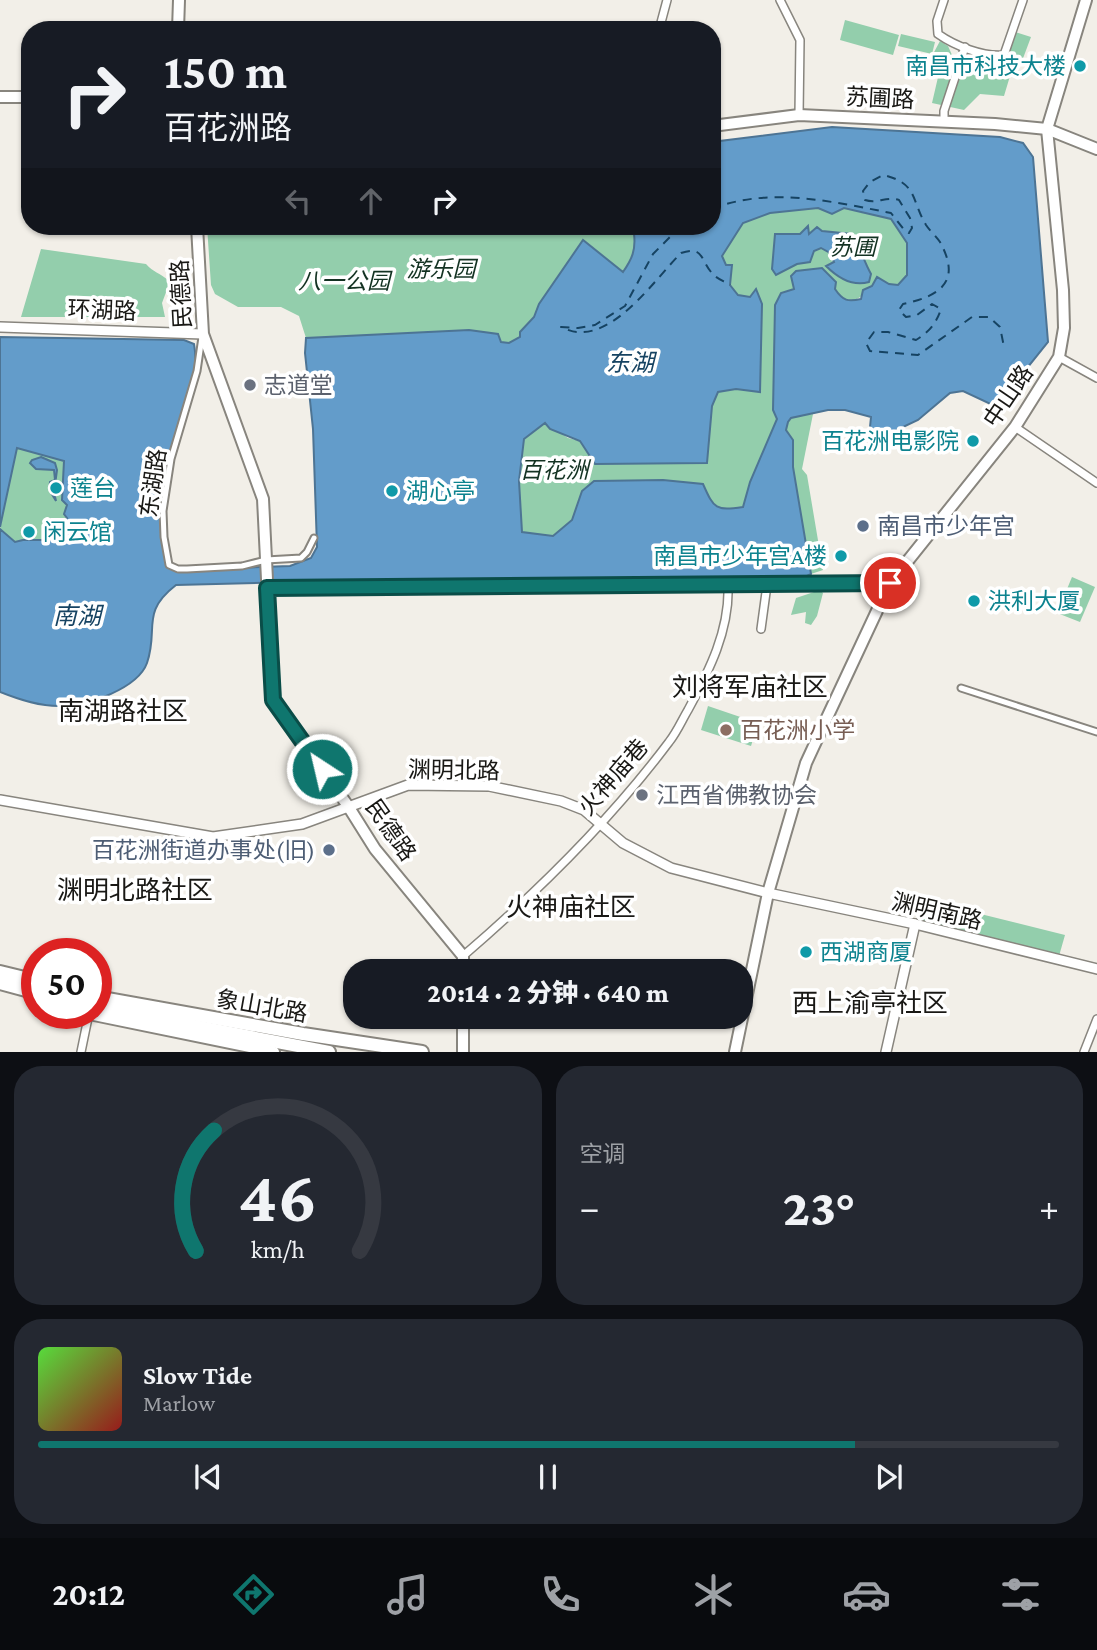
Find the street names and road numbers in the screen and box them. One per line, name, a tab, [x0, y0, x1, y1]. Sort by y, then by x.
street label: 苏圃路	[845, 83, 915, 113]
street label: 民德路	[166, 259, 196, 329]
street label: 环湖路	[67, 296, 137, 324]
street label: 中山路	[978, 360, 1038, 432]
street label: 东湖路	[135, 447, 171, 519]
street label: 火神庙巷	[573, 734, 653, 820]
street label: 渊明北路	[408, 756, 500, 784]
street label: 民德路	[361, 794, 421, 866]
street label: 渊明南路	[889, 888, 985, 934]
street label: 象山北路	[214, 985, 310, 1027]

